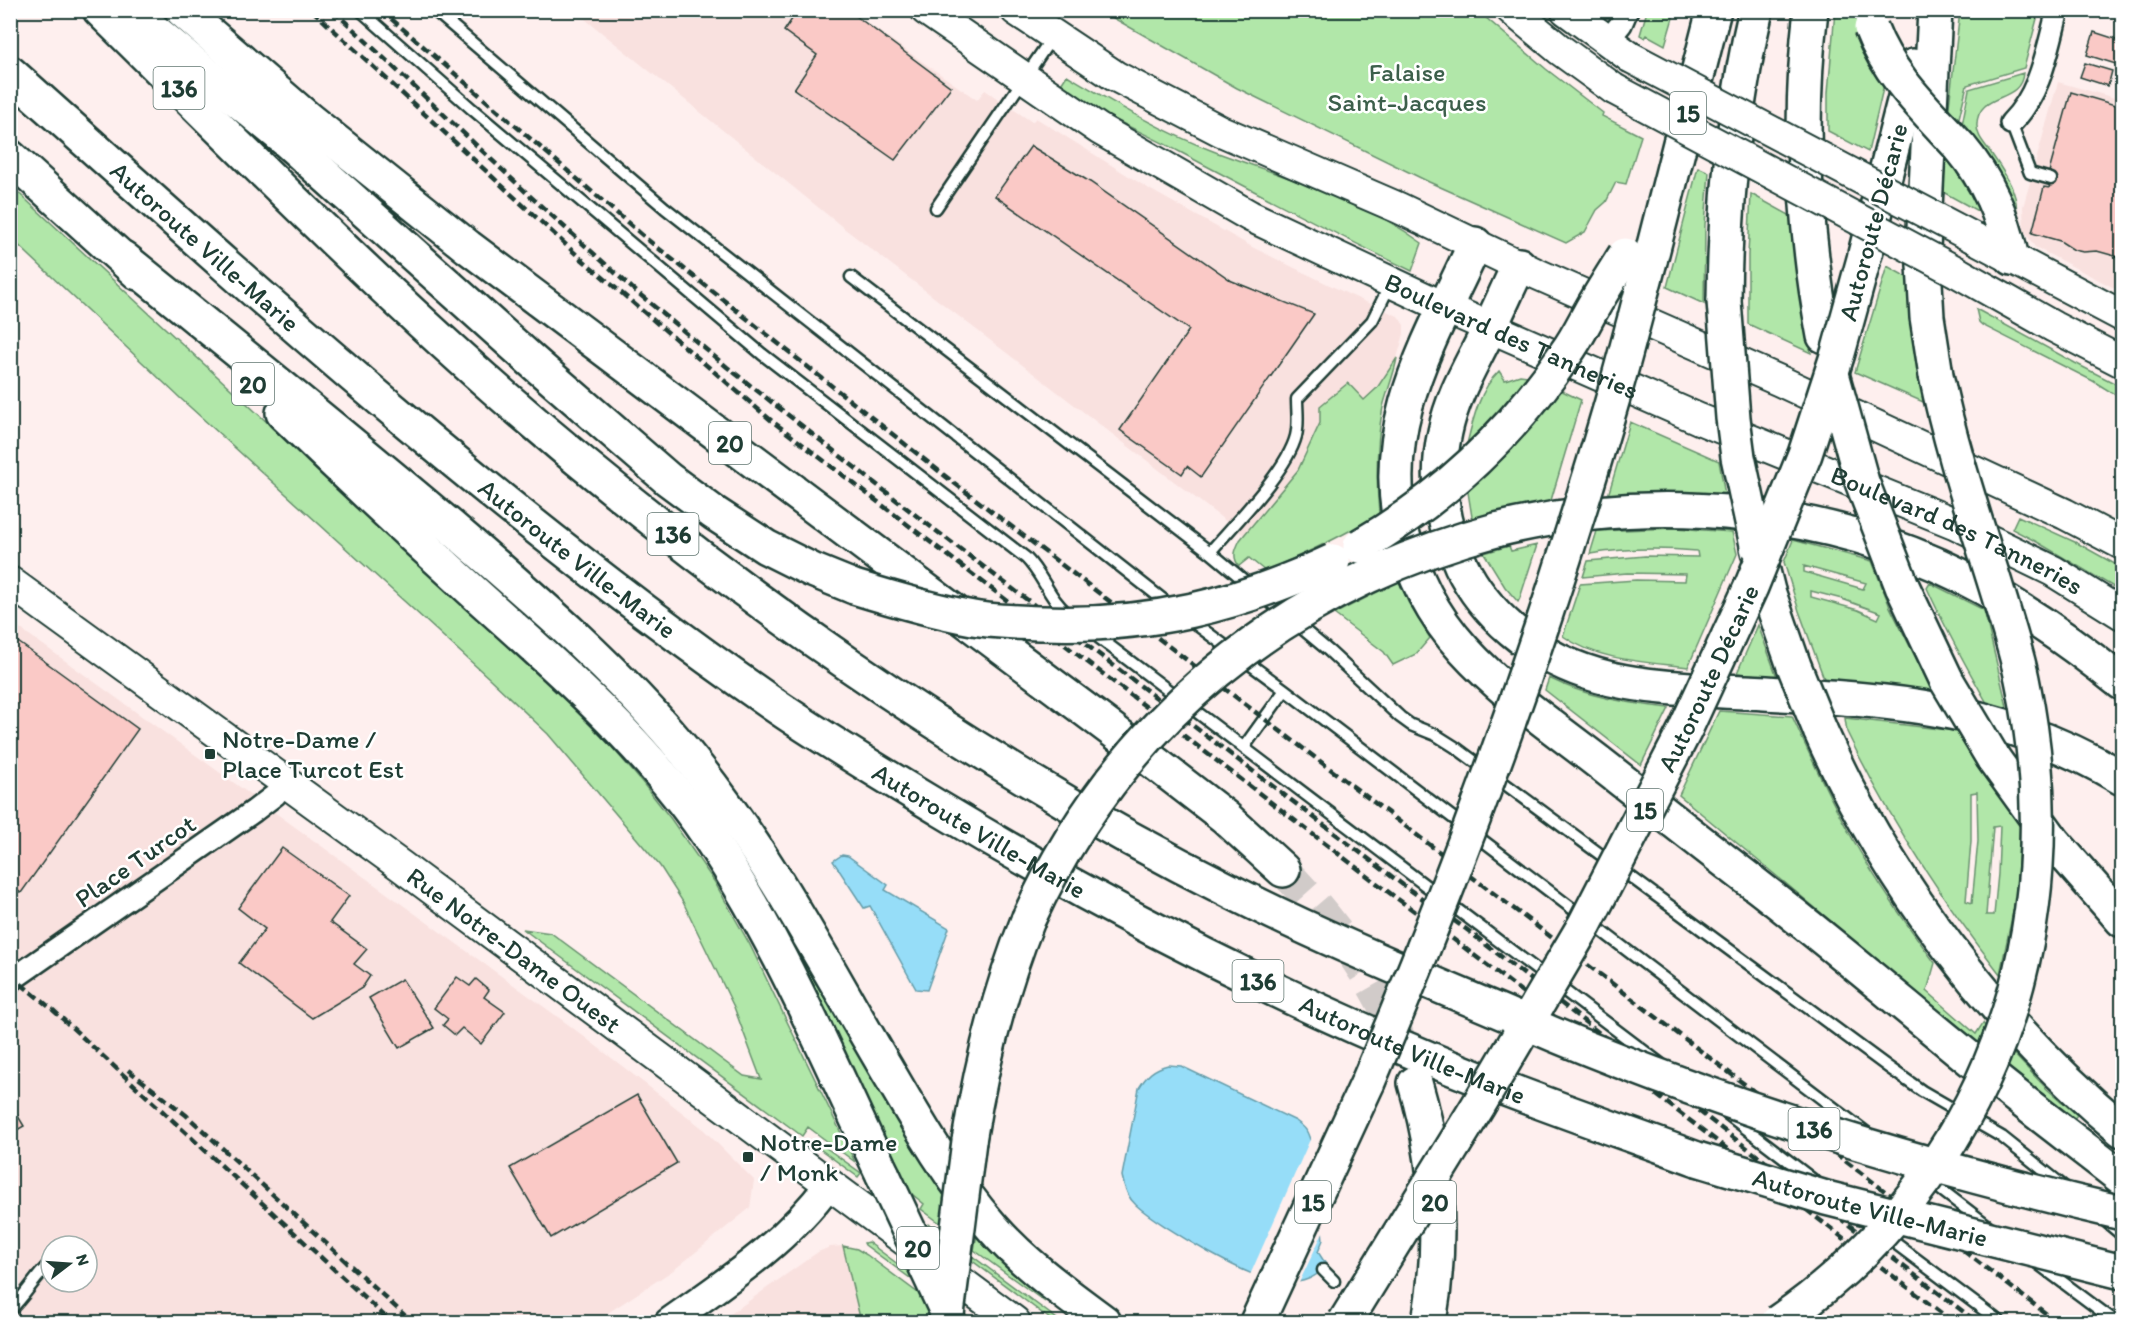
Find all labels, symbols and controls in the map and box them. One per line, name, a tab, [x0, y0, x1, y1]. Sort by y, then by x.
park label: Falaise Saint-Jacques	[1328, 56, 1486, 118]
road number: 136	[154, 67, 204, 109]
road number: 15	[1670, 92, 1706, 134]
street label: Autoroute Décarie	[1831, 120, 1915, 324]
street label: Autoroute Ville-Marie	[104, 154, 306, 339]
street label: Boulevard des Tanneries	[1379, 265, 1643, 406]
road number: 20	[232, 363, 274, 405]
road number: 20	[709, 422, 751, 464]
street label: Boulevard des Tanneries	[1826, 458, 2089, 602]
street label: Autoroute Ville-Marie	[472, 472, 683, 645]
road number: 136	[648, 513, 698, 555]
street label: Autoroute Décarie	[1650, 579, 1766, 777]
place label: Notre-Dame / Place Turcot Est	[222, 723, 404, 785]
marker: Notre-Dame / Place Turcot Est	[203, 747, 217, 761]
street label: Autoroute Ville-Marie	[867, 756, 1091, 906]
road number: 15	[1627, 789, 1663, 831]
street label: Place Turcot	[68, 807, 202, 914]
street label: Rue Notre-Dame Ouest	[401, 860, 628, 1040]
road number: 136	[1232, 960, 1284, 1002]
street label: Autoroute Ville-Marie	[1295, 988, 1530, 1111]
road number: 136	[1788, 1108, 1840, 1150]
place label: Notre-Dame / Monk	[760, 1126, 897, 1188]
marker: Notre-Dame / Monk	[741, 1150, 755, 1164]
street label: Autoroute Ville-Marie	[1749, 1161, 1991, 1254]
road number: 15	[1295, 1181, 1331, 1223]
road number: 20	[1414, 1181, 1456, 1223]
road number: 20	[897, 1227, 939, 1269]
north arrow	[39, 1234, 99, 1294]
text: N	[72, 1252, 94, 1268]

